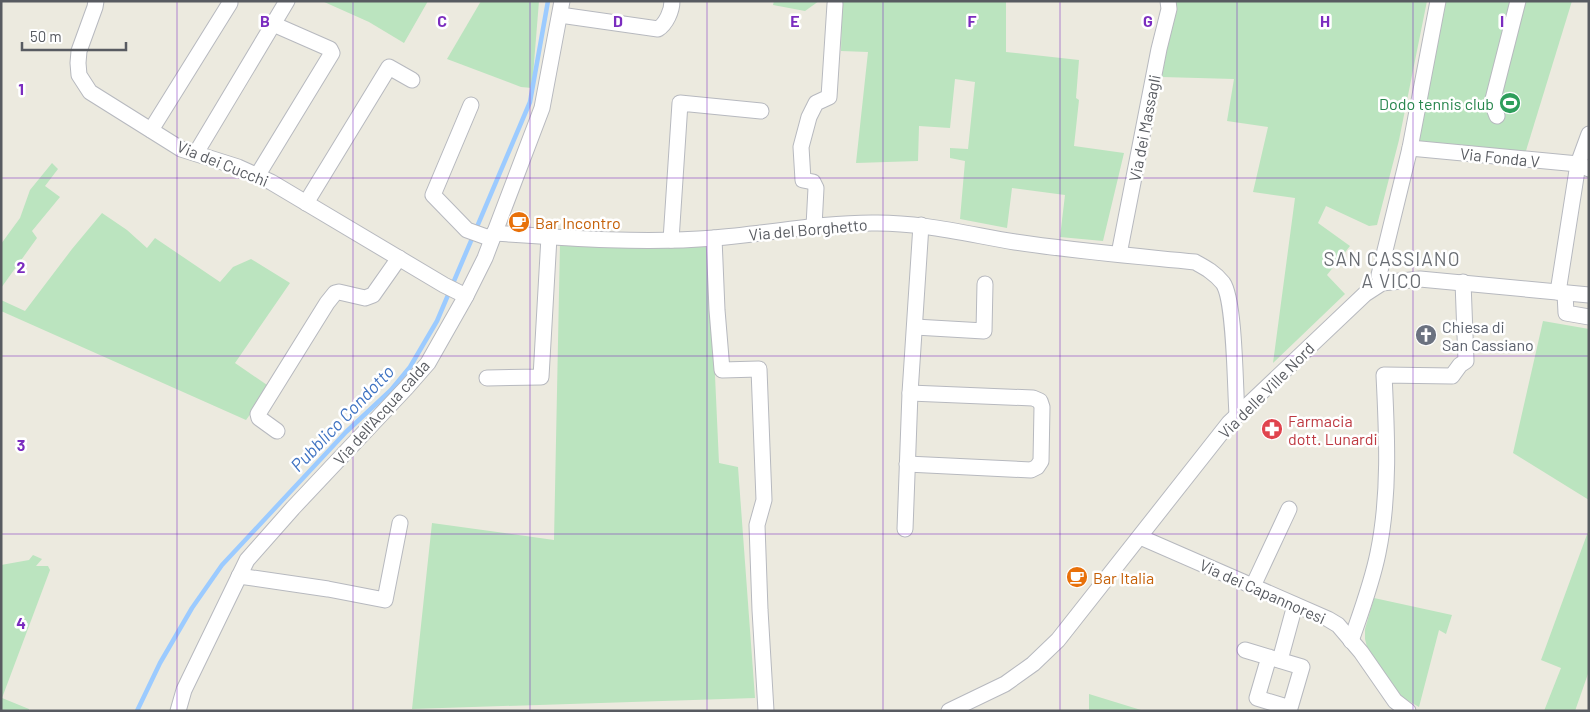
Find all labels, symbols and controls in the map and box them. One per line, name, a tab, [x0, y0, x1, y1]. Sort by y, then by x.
text: B	[260, 11, 270, 30]
text: C	[437, 11, 447, 30]
text: D	[613, 11, 623, 30]
text: E	[790, 11, 800, 30]
text: F	[968, 11, 977, 30]
text: G	[1143, 11, 1153, 30]
text: H	[1320, 11, 1330, 30]
text: I	[1500, 11, 1504, 30]
scale bar	[22, 20, 126, 52]
text: 50 m	[30, 27, 62, 45]
street label: Via dei Massagli	[1124, 73, 1164, 183]
text: 1	[18, 79, 24, 98]
sports icon: Dodo tennis club	[1498, 91, 1522, 115]
place label: Dodo tennis club	[1379, 94, 1494, 113]
street label: Via dei Cucchi	[174, 136, 272, 190]
street label: Via Fonda V	[1459, 143, 1541, 171]
cafe icon: Bar Incontro	[507, 210, 531, 234]
place label: Bar Incontro	[535, 213, 621, 232]
street label: Via del Borghetto	[748, 214, 868, 244]
district label: SAN CASSIANO A VICO	[1324, 247, 1460, 292]
text: 2	[17, 257, 26, 276]
place label: Chiesa di San Cassiano	[1442, 317, 1534, 354]
church icon: Chiesa di San Cassiano	[1414, 323, 1438, 347]
street label: Via delle Ville Nord	[1214, 338, 1318, 442]
street label: Via dell'Acqua calda	[329, 356, 433, 468]
water label: Pubblico Condotto	[286, 360, 398, 476]
place label: Farmacia dott. Lunardi	[1288, 411, 1378, 448]
pharmacy icon: Farmacia dott. Lunardi	[1260, 417, 1284, 441]
text: 3	[17, 435, 25, 454]
street label: Via dei Capannoresi	[1197, 555, 1329, 627]
cafe icon: Bar Italia	[1065, 565, 1089, 589]
place label: Bar Italia	[1093, 568, 1154, 587]
text: 4	[16, 613, 26, 632]

